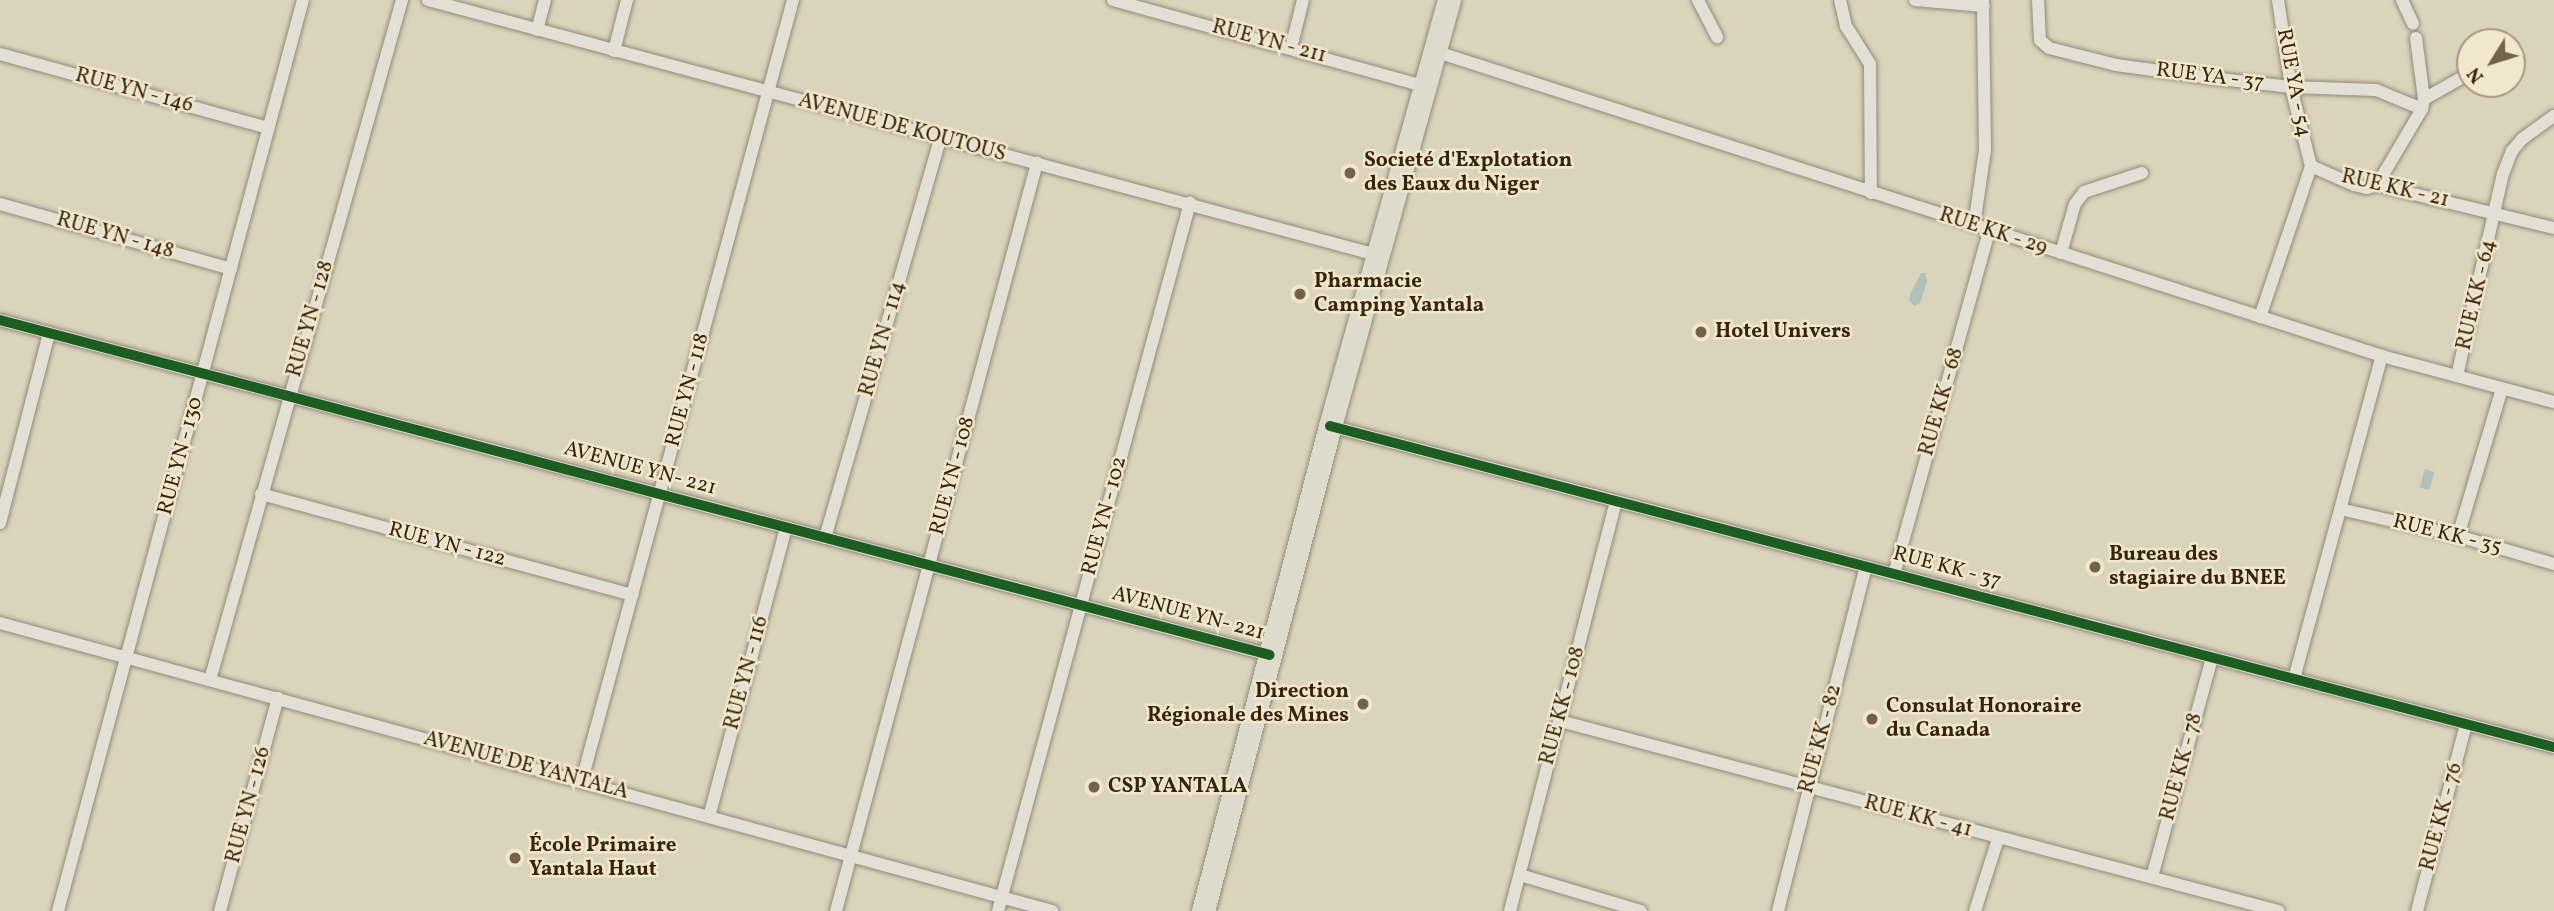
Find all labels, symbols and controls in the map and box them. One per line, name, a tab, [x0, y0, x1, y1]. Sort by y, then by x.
street label: RUE YN - 211	[1208, 14, 1330, 70]
street label: RUE YA - 54	[2270, 26, 2316, 140]
north arrow	[2456, 28, 2526, 98]
street label: RUE YA - 37	[2154, 58, 2266, 96]
text: N	[2462, 61, 2491, 88]
street label: RUE YN - 146	[72, 63, 196, 119]
street label: AVENUE DE KOUTOUS	[796, 88, 1008, 168]
place label: Societé d'Explotation des Eaux du Niger	[1364, 148, 1572, 198]
street label: RUE KK - 21	[2338, 164, 2452, 214]
marker: Societé d'Explotation des Eaux du Niger	[1342, 165, 1358, 181]
street label: RUE KK - 29	[1935, 203, 2051, 261]
street label: RUE YN - 148	[53, 207, 177, 265]
street label: RUE KK - 64	[2452, 237, 2502, 353]
street label: RUE YN - 128	[282, 257, 340, 381]
place label: Pharmacie Camping Yantala	[1314, 269, 1484, 319]
street label: RUE YN - 114	[854, 278, 912, 400]
marker: Pharmacie Camping Yantala	[1292, 286, 1308, 302]
place label: Hotel Univers	[1715, 319, 1851, 345]
marker: Hotel Univers	[1693, 324, 1709, 340]
street label: RUE YN - 118	[661, 330, 715, 450]
street label: RUE KK - 68	[1914, 345, 1970, 459]
street label: RUE YN - 130	[153, 394, 209, 518]
street label: RUE YN - 108	[925, 413, 981, 539]
street label: AVENUE YN- 221	[561, 436, 719, 502]
street label: RUE YN - 102	[1077, 453, 1133, 579]
street label: RUE KK - 35	[2390, 509, 2504, 561]
street label: RUE YN - 122	[385, 517, 509, 573]
street label: RUE KK - 37	[1890, 541, 2004, 595]
place label: Bureau des stagiaire du BNEE	[2109, 542, 2286, 592]
marker: Bureau des stagiaire du BNEE	[2087, 559, 2103, 575]
street label: AVENUE YN- 221	[1109, 581, 1267, 647]
street label: RUE YN - 116	[720, 613, 774, 733]
street label: RUE KK - 108	[1535, 644, 1591, 768]
place label: Direction Régionale des Mines	[1147, 679, 1349, 729]
street label: RUE KK - 82	[1794, 681, 1848, 797]
place label: Consulat Honoraire du Canada	[1886, 694, 2081, 744]
marker: Direction Régionale des Mines	[1355, 696, 1371, 712]
street label: RUE KK - 78	[2155, 710, 2209, 824]
marker: Consulat Honoraire du Canada	[1864, 711, 1880, 727]
street label: AVENUE DE YANTALA	[421, 726, 631, 806]
street label: RUE YN - 126	[221, 743, 277, 867]
street label: RUE KK - 76	[2415, 760, 2469, 874]
place label: CSP YANTALA	[1108, 774, 1248, 800]
marker: CSP YANTALA	[1086, 779, 1102, 795]
street label: RUE KK - 41	[1861, 790, 1975, 844]
place label: École Primaire Yantala Haut	[529, 833, 677, 883]
marker: École Primaire Yantala Haut	[507, 850, 523, 866]

